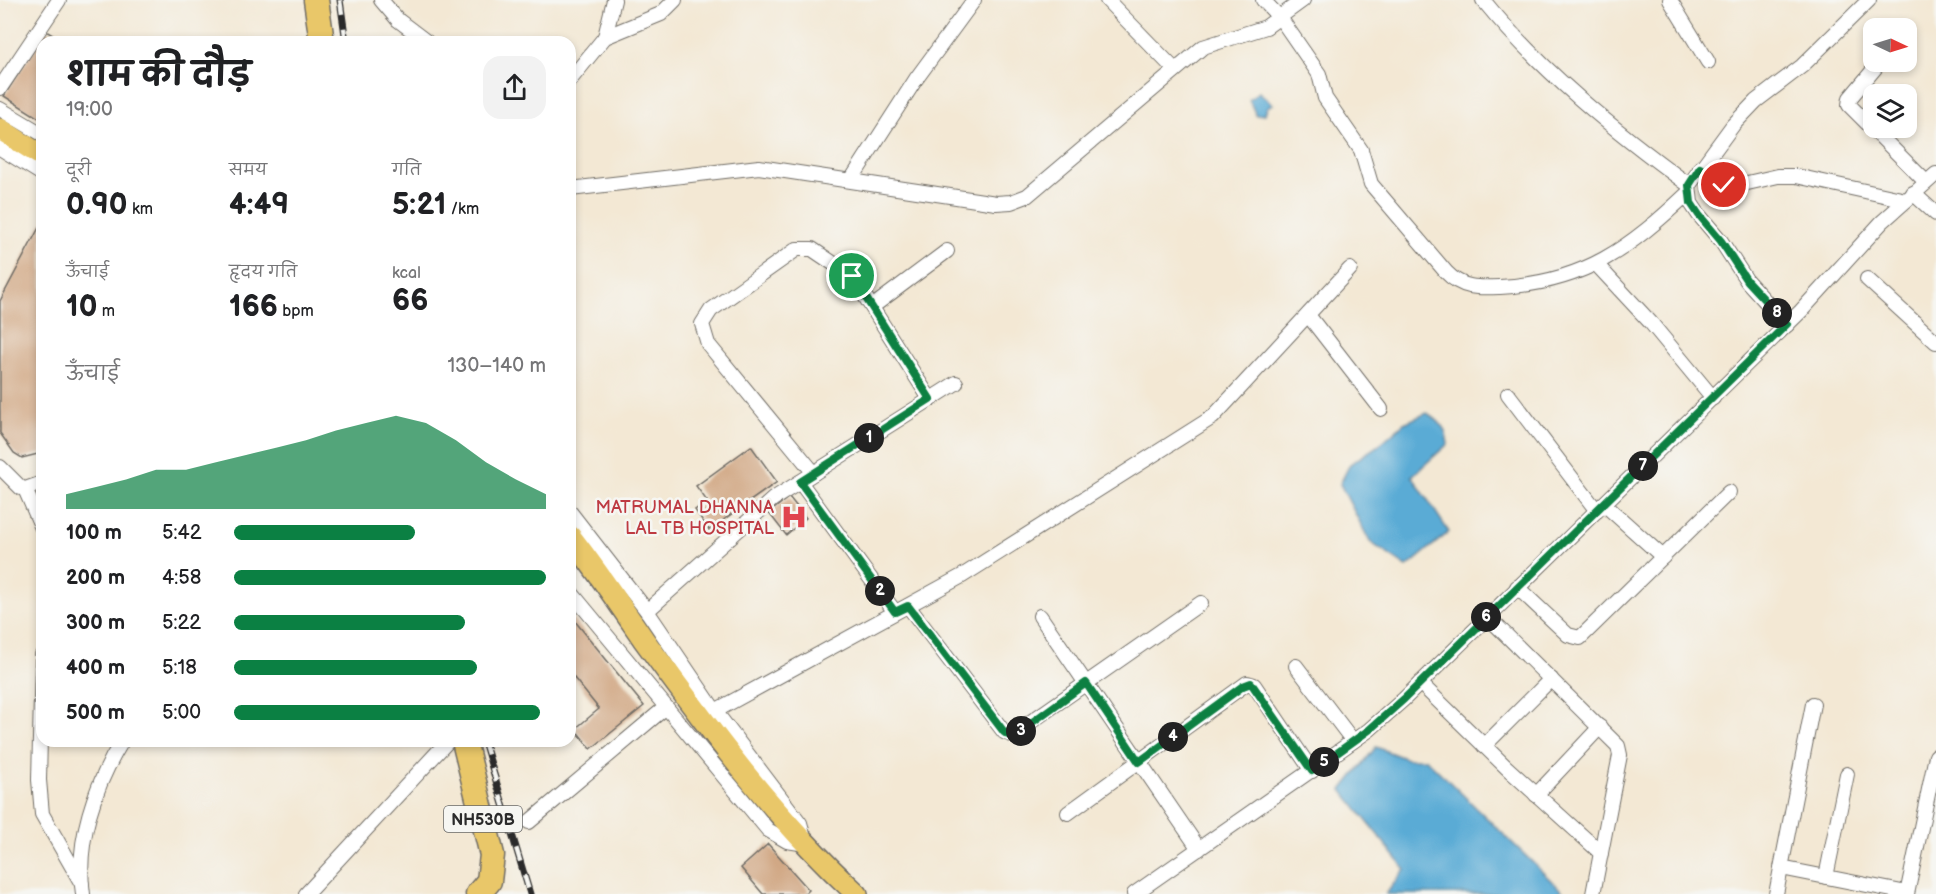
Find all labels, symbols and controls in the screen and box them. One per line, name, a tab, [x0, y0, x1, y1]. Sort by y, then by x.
north arrow	[1863, 18, 1917, 72]
map controls	[1863, 18, 1917, 138]
text: शाम की दौड़	[66, 55, 251, 95]
button: share	[483, 56, 546, 119]
button: layers	[1863, 84, 1917, 138]
text: 19:00	[66, 98, 113, 122]
pin	[1698, 159, 1749, 210]
text: दूरी	[66, 161, 91, 180]
text: समय	[229, 161, 267, 180]
text: गति	[392, 161, 421, 180]
icon: check	[1707, 168, 1740, 201]
text: 0.90	[66, 187, 128, 223]
text: 4:49	[229, 187, 289, 223]
text: 5:21	[392, 187, 446, 223]
text: km	[128, 200, 153, 219]
text: /km	[446, 200, 479, 219]
pin	[826, 250, 877, 301]
icon: arrive	[835, 259, 868, 292]
text: ऊँचाई	[66, 263, 109, 282]
text: हृदय गति	[229, 263, 297, 282]
text: kcal	[392, 264, 421, 283]
text: 66	[392, 283, 428, 319]
text: 10	[66, 289, 97, 325]
text: 166	[229, 289, 278, 325]
pin: 8	[1762, 298, 1792, 328]
text: m	[97, 302, 115, 321]
text: bpm	[278, 302, 314, 321]
text: 8	[1772, 303, 1782, 322]
text: 130–140 m	[447, 354, 546, 378]
text: ऊँचाई	[66, 362, 120, 386]
pin: 1	[854, 423, 884, 453]
text: 1	[866, 428, 872, 447]
pin: 7	[1628, 451, 1658, 481]
text: 7	[1639, 456, 1647, 475]
place label: MATRUMAL DHANNA LAL TB HOSPITAL	[595, 497, 775, 539]
hospital icon: MATRUMAL DHANNA LAL TB HOSPITAL	[779, 502, 809, 532]
text: 100 m	[66, 521, 122, 545]
text: 5:42	[162, 521, 202, 545]
text: 200 m	[66, 566, 125, 590]
text: 4:58	[162, 566, 201, 590]
pin: 2	[865, 576, 895, 606]
text: 2	[875, 581, 885, 600]
pin: 6	[1471, 602, 1501, 632]
text: 6	[1481, 607, 1491, 626]
text: 300 m	[66, 611, 125, 635]
text: 5:22	[162, 611, 201, 635]
text: 400 m	[66, 656, 125, 680]
text: 5:18	[162, 656, 197, 680]
text: 500 m	[66, 701, 125, 725]
text: 5:00	[162, 701, 201, 725]
pin: 3	[1006, 716, 1036, 746]
text: 3	[1016, 721, 1026, 740]
pin: 4	[1158, 722, 1188, 752]
text: 4	[1168, 727, 1178, 746]
pin: 5	[1309, 747, 1339, 777]
text: 5	[1319, 752, 1329, 771]
road number: NH530B	[444, 806, 522, 832]

